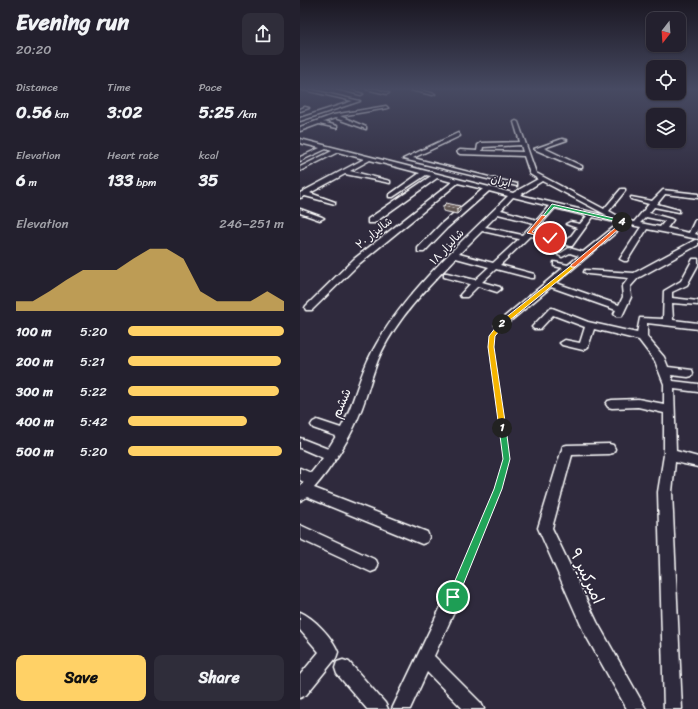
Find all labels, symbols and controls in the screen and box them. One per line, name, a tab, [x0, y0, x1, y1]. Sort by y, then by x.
text: Evening run	[16, 3, 129, 42]
north arrow	[646, 12, 686, 52]
map controls	[646, 12, 686, 148]
button: share	[242, 13, 284, 55]
text: 20:20	[16, 38, 51, 61]
button: locate	[646, 60, 686, 100]
text: Distance	[16, 78, 58, 97]
text: Time	[107, 78, 131, 97]
text: Pace	[199, 78, 222, 97]
text: 0.56	[16, 97, 52, 127]
text: 3:02	[107, 97, 142, 127]
text: 5:25	[199, 97, 234, 127]
text: km	[52, 105, 69, 124]
text: /km	[234, 105, 257, 124]
button: layers	[646, 108, 686, 148]
text: Elevation	[16, 146, 61, 165]
text: Heart rate	[107, 146, 159, 165]
text: kcal	[199, 146, 219, 165]
text: 6	[16, 165, 26, 195]
text: 133	[107, 165, 133, 195]
text: 35	[199, 165, 218, 195]
street label: ایران	[489, 169, 513, 193]
text: m	[26, 173, 37, 192]
text: bpm	[133, 173, 156, 192]
text: Elevation	[16, 212, 69, 235]
text: 246–251 m	[219, 212, 284, 235]
street label: شالیزار ۲۰	[351, 212, 397, 254]
pin: 4	[612, 212, 632, 232]
text: 4	[619, 212, 625, 231]
pin	[533, 221, 567, 255]
street label: شالیزار ۱۸	[425, 224, 469, 270]
icon: check	[539, 227, 561, 249]
pin: 2	[492, 314, 512, 334]
text: 2	[499, 314, 505, 333]
text: 100 m	[16, 320, 51, 343]
text: 5:20	[80, 320, 108, 343]
text: 200 m	[16, 350, 53, 373]
text: 5:21	[80, 350, 105, 373]
text: 300 m	[16, 380, 53, 403]
text: 5:22	[80, 380, 107, 403]
street label: ششم	[324, 384, 358, 422]
text: 400 m	[16, 410, 54, 433]
text: 5:42	[80, 410, 108, 433]
pin: 1	[492, 418, 512, 438]
text: 1	[500, 418, 504, 437]
text: 500 m	[16, 440, 54, 463]
text: 5:20	[80, 440, 108, 463]
street label: امیرکبیر ۹	[561, 543, 613, 609]
pin	[436, 580, 470, 614]
icon: arrive	[442, 586, 464, 608]
button: Save	[16, 655, 146, 701]
button: Share	[154, 655, 284, 701]

